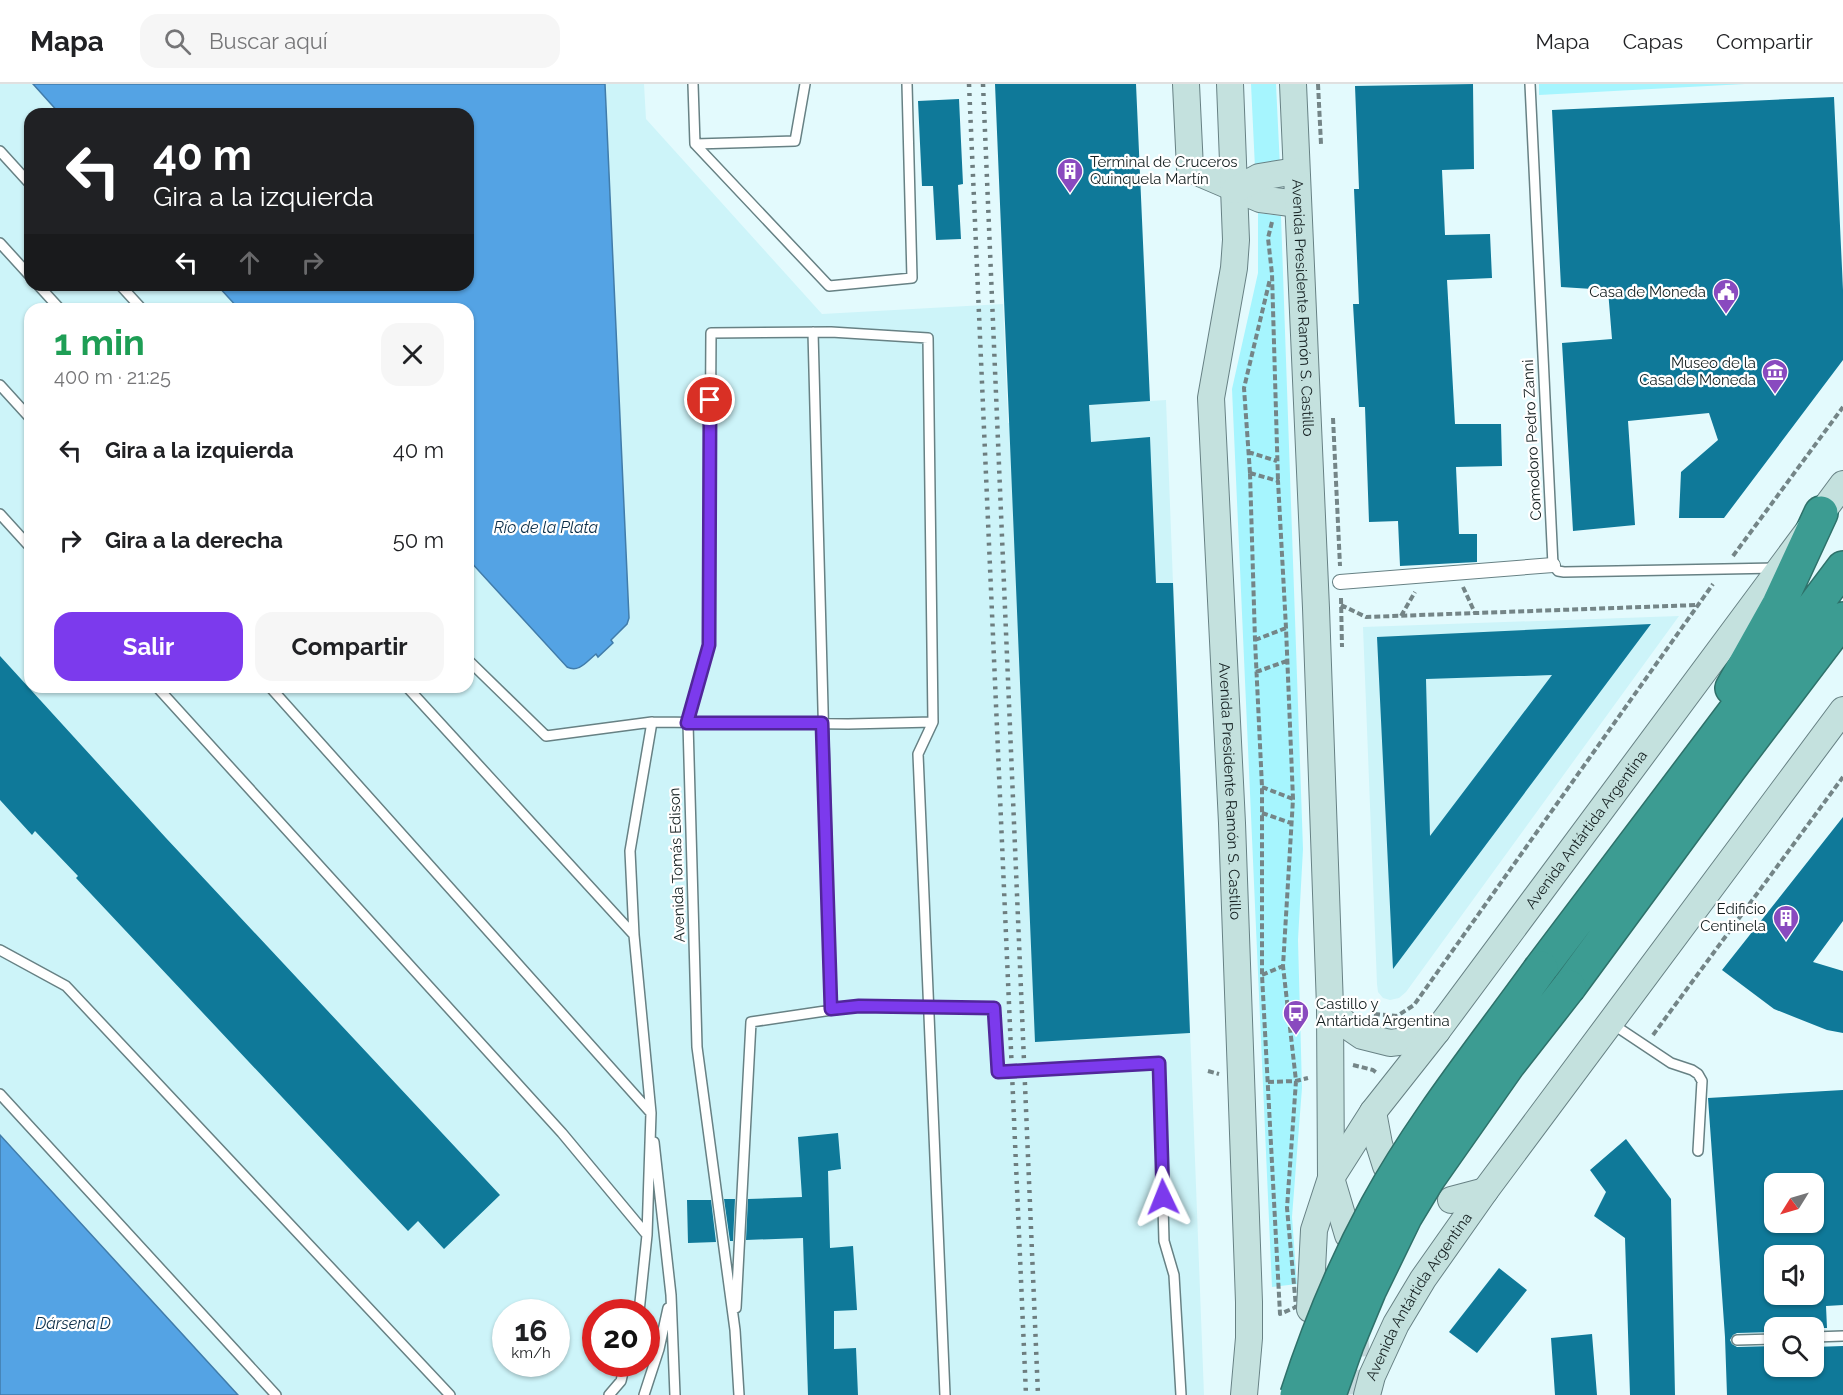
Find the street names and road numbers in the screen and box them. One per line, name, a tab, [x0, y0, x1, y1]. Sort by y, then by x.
street label: Avenida Presidente Ramón S. Castillo	[1288, 179, 1317, 437]
street label: Comodoro Pedro Zanni	[1519, 359, 1545, 521]
street label: Avenida Presidente Ramón S. Castillo	[1215, 662, 1244, 921]
street label: Avenida Antártida Argentina	[1522, 747, 1651, 912]
street label: Avenida Tomás Edison	[665, 787, 689, 943]
street label: Avenida Antártida Argentina	[1362, 1209, 1476, 1383]

